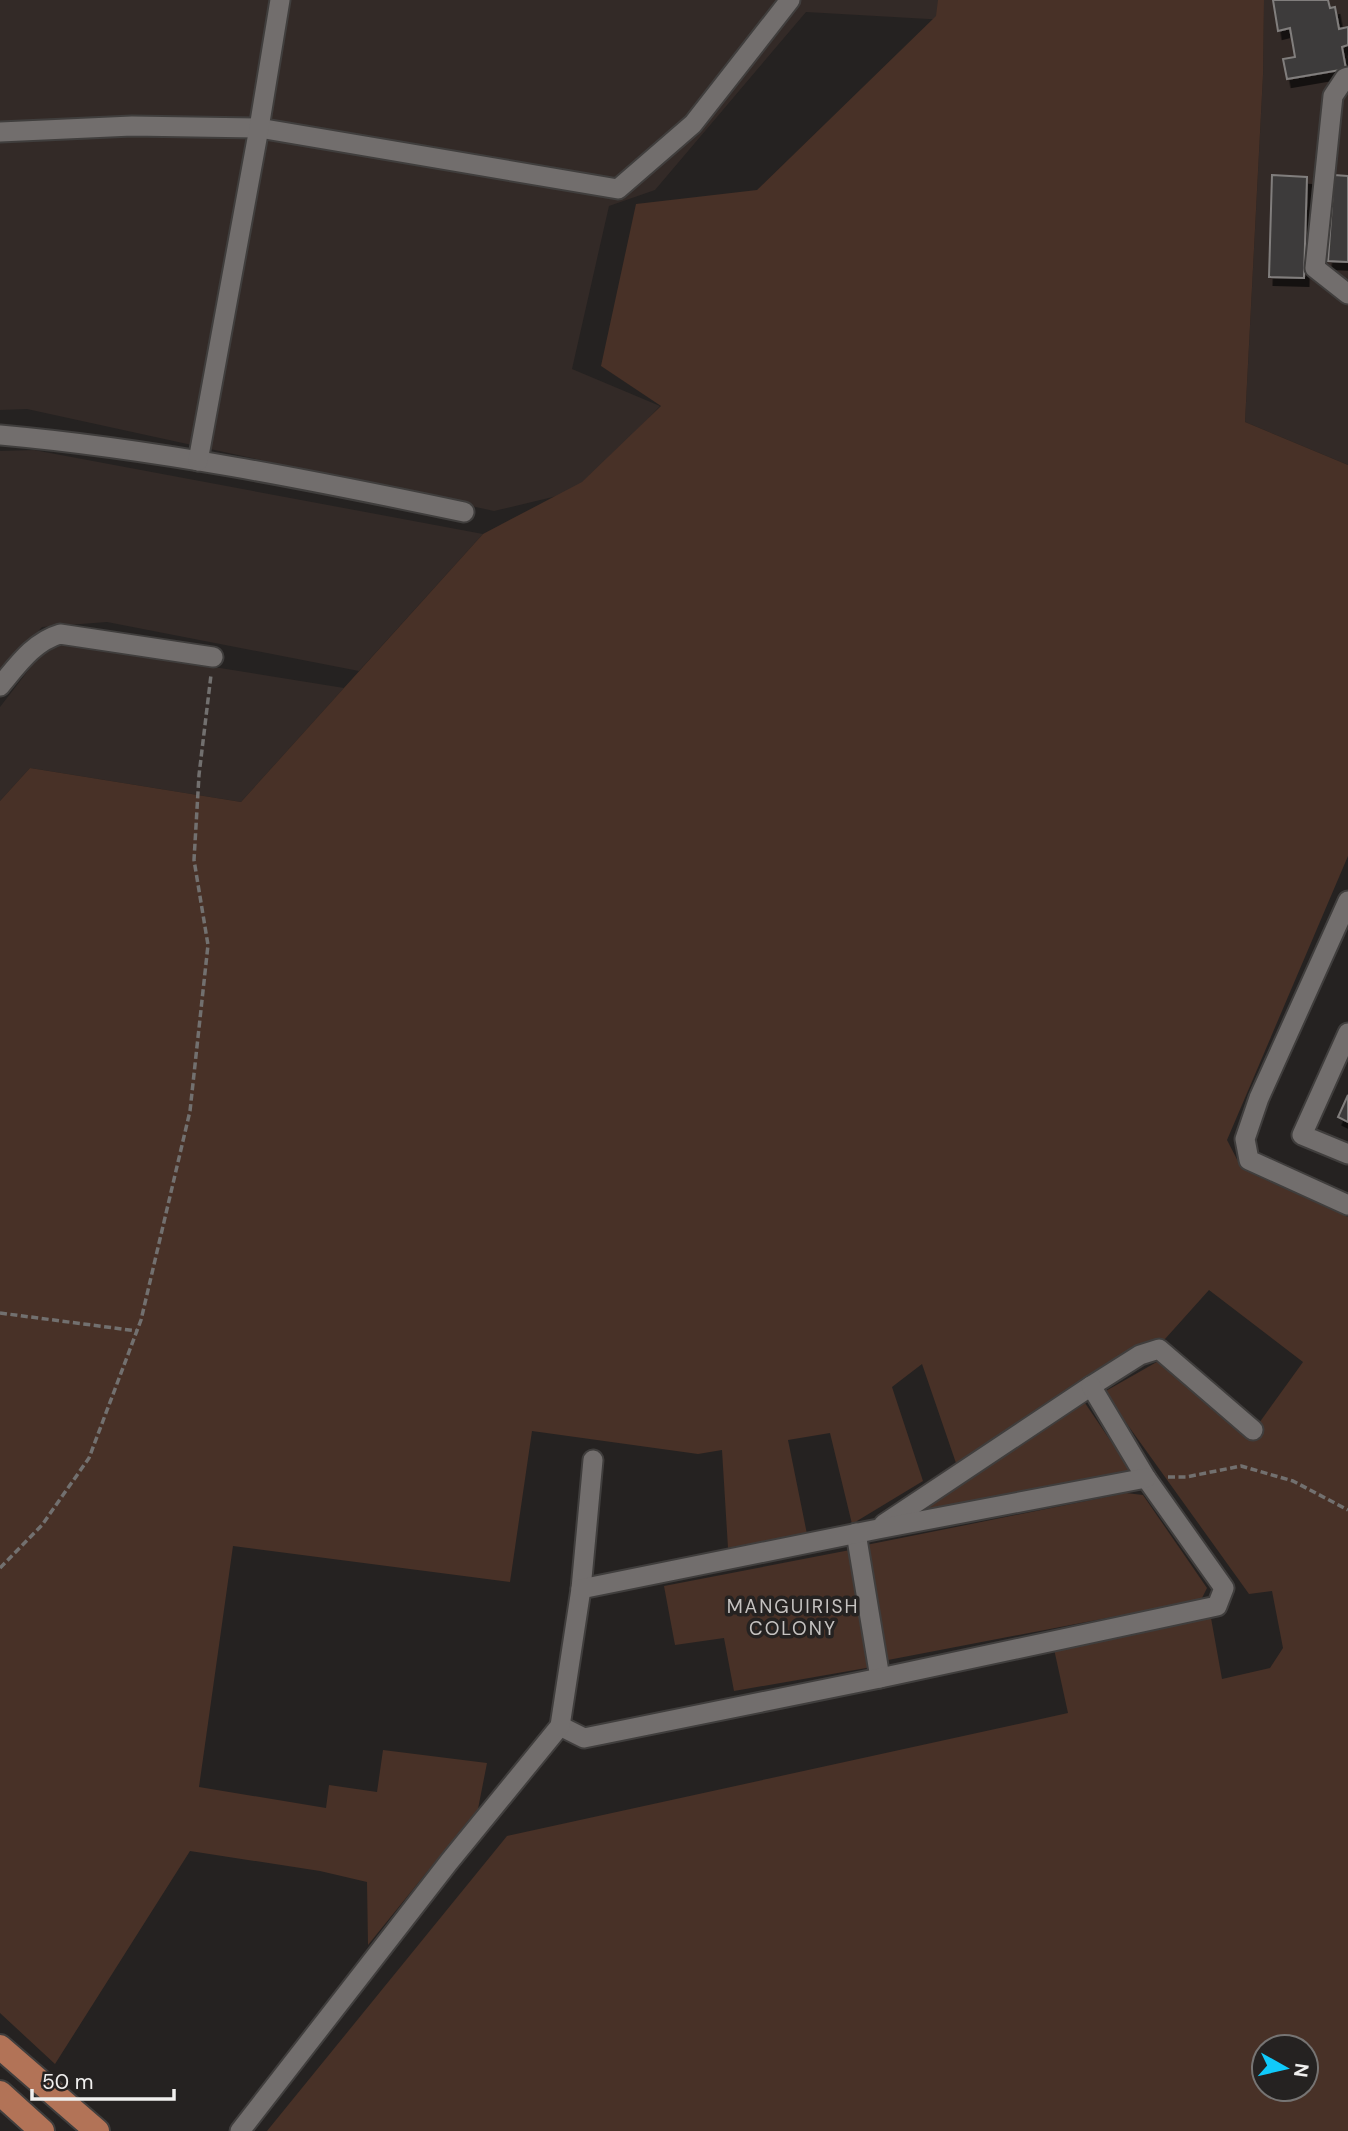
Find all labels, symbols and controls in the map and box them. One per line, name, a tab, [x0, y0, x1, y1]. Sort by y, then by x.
district label: MANGUIRISH COLONY	[727, 1594, 859, 1641]
north arrow	[1250, 2033, 1320, 2103]
scale bar	[32, 2058, 173, 2102]
text: N	[1288, 2062, 1315, 2079]
text: 50 m	[42, 2068, 93, 2096]

